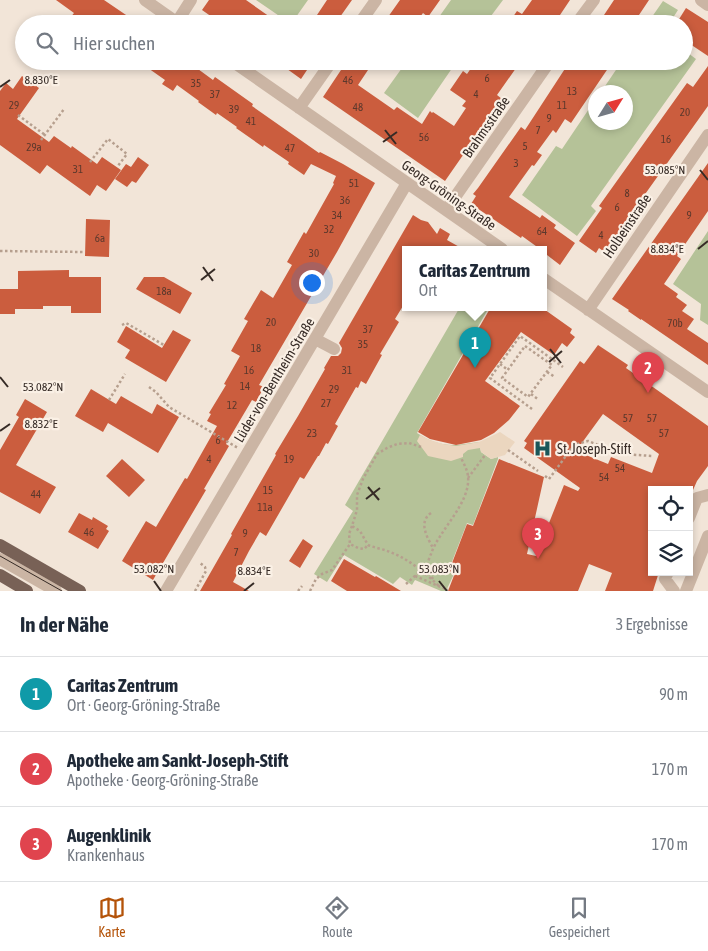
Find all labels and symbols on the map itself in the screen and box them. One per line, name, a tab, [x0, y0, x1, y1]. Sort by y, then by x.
house number: 6	[484, 72, 490, 84]
text: 8.830°E	[24, 73, 58, 87]
house number: 46	[343, 74, 353, 86]
house number: 35	[191, 77, 201, 89]
house number: 13	[567, 85, 577, 97]
north arrow	[588, 85, 633, 130]
house number: 37	[210, 88, 220, 100]
house number: 4	[473, 88, 479, 100]
street label: Brahmsstraße	[459, 93, 513, 161]
house number: 29	[9, 99, 19, 111]
house number: 11	[557, 99, 567, 111]
house number: 48	[353, 101, 363, 113]
house number: 39	[229, 103, 239, 115]
house number: 20	[680, 106, 690, 118]
house number: 9	[546, 112, 552, 124]
house number: 41	[246, 115, 256, 127]
house number: 7	[535, 124, 541, 136]
house number: 56	[419, 131, 429, 143]
house number: 16	[661, 133, 671, 145]
house number: 5	[522, 140, 528, 152]
house number: 29a	[26, 141, 42, 153]
house number: 47	[285, 142, 295, 154]
street label: Georg-Gröning-Straße	[399, 157, 499, 233]
house number: 3	[513, 157, 519, 169]
house number: 31	[73, 163, 83, 175]
text: 53.085°N	[645, 163, 685, 177]
house number: 51	[349, 177, 359, 189]
house number: 8	[624, 187, 630, 199]
street label: Holbeinstraße	[600, 191, 654, 261]
house number: 36	[340, 194, 350, 206]
house number: 6	[614, 201, 620, 213]
house number: 34	[332, 209, 342, 221]
house number: 9	[686, 209, 692, 221]
house number: 32	[324, 223, 334, 235]
house number: 64	[537, 225, 547, 237]
house number: 4	[598, 229, 604, 241]
house number: 6a	[95, 232, 105, 244]
text: 8.834°E	[650, 242, 684, 256]
house number: 30	[309, 247, 319, 259]
your location	[299, 270, 325, 296]
house number: 18a	[156, 285, 172, 297]
street label: Lüder-von-Bentheim-Straße	[231, 315, 317, 445]
house number: 20	[266, 316, 276, 328]
house number: 70b	[667, 317, 683, 329]
house number: 37	[363, 323, 373, 335]
pin: 1	[459, 327, 491, 368]
house number: 35	[358, 338, 368, 350]
house number: 18	[251, 342, 261, 354]
pin: 2	[632, 352, 664, 393]
house number: 16	[244, 364, 254, 376]
house number: 31	[342, 364, 352, 376]
text: 53.082°N	[23, 380, 63, 394]
house number: 14	[240, 380, 250, 392]
house number: 29	[329, 383, 339, 395]
house number: 27	[321, 397, 331, 409]
house number: 12	[227, 399, 237, 411]
house number: 57	[623, 412, 633, 424]
house number: 57	[647, 412, 657, 424]
text: 8.832°E	[24, 417, 58, 431]
house number: 23	[307, 427, 317, 439]
house number: 57	[659, 427, 669, 439]
house number: 6	[215, 434, 221, 446]
hospital icon: St. Joseph-Stift	[533, 439, 553, 459]
place label: St. Joseph-Stift	[557, 441, 632, 457]
house number: 4	[206, 453, 212, 465]
house number: 19	[284, 453, 294, 465]
house number: 54	[615, 462, 625, 474]
house number: 54	[599, 471, 609, 483]
house number: 15	[263, 484, 273, 496]
house number: 44	[31, 488, 41, 500]
house number: 11a	[257, 501, 273, 513]
pin: 3	[522, 518, 554, 559]
house number: 46	[84, 526, 94, 538]
house number: 9	[242, 527, 248, 539]
house number: 7	[233, 546, 239, 558]
text: 53.082°N	[134, 562, 174, 576]
text: 53.083°N	[419, 562, 459, 576]
text: 8.834°E	[237, 564, 271, 578]

